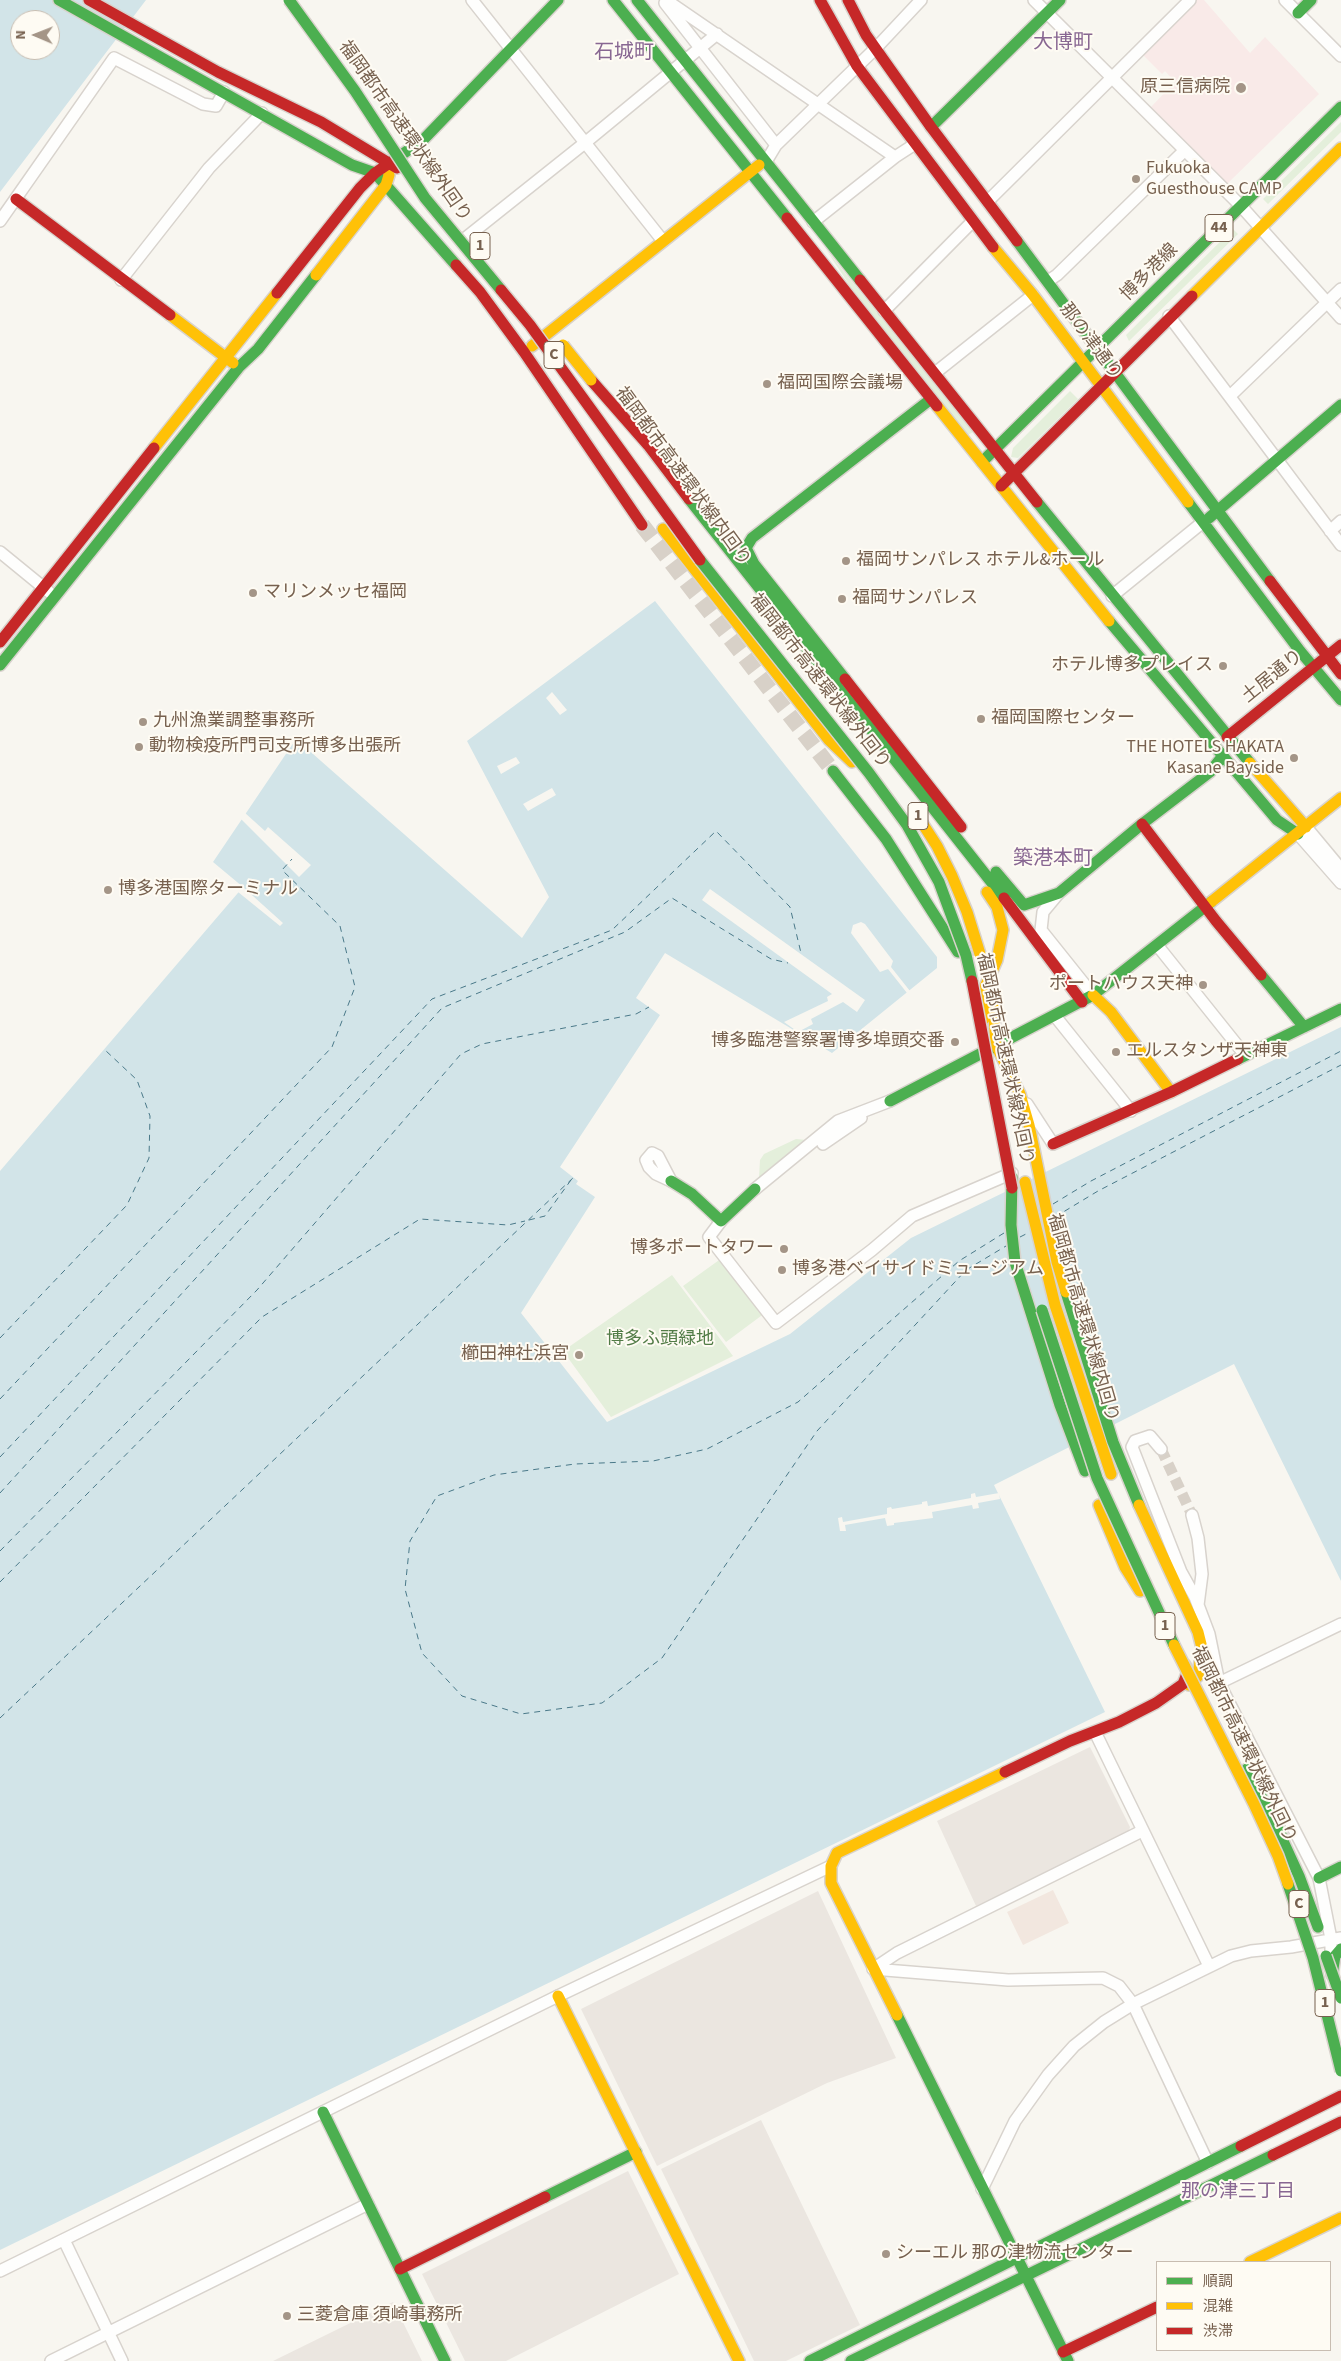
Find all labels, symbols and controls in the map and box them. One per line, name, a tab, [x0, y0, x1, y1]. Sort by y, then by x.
north arrow	[10, 10, 60, 60]
text: N	[11, 30, 31, 40]
district label: 大博町	[1033, 32, 1093, 56]
street label: 福岡都市高速環状線外回り	[333, 37, 475, 227]
district label: 石城町	[594, 42, 654, 66]
place label: 原三信病院	[1140, 77, 1230, 99]
marker: 原三信病院	[1234, 81, 1248, 95]
place label: Fukuoka Guesthouse CAMP	[1146, 158, 1282, 200]
marker: Fukuoka Guesthouse CAMP	[1130, 173, 1142, 185]
road number: 44	[1205, 214, 1233, 242]
road number: 1	[470, 232, 490, 260]
street label: 博多港線	[1117, 240, 1183, 306]
street label: 那の津通り	[1054, 300, 1126, 384]
road number: C	[544, 342, 564, 368]
place label: 福岡国際会議場	[777, 373, 903, 395]
marker: 福岡国際会議場	[761, 378, 773, 390]
street label: 福岡都市高速環状線内回り	[610, 383, 754, 571]
place label: 福岡サンパレス ホテル&ホール	[856, 550, 1105, 572]
marker: 福岡サンパレス ホテル&ホール	[840, 555, 852, 567]
place label: マリンメッセ福岡	[263, 582, 407, 604]
marker: マリンメッセ福岡	[247, 587, 259, 599]
place label: 福岡サンパレス	[852, 588, 978, 610]
street label: 福岡都市高速環状線外回り	[744, 590, 894, 774]
marker: 福岡サンパレス	[836, 593, 848, 605]
street label: 土居通り	[1238, 646, 1308, 708]
place label: ホテル博多プレイス	[1051, 655, 1213, 677]
marker: ホテル博多プレイス	[1217, 660, 1229, 672]
place label: 福岡国際センター	[991, 708, 1135, 730]
place label: 九州漁業調整事務所	[153, 711, 315, 733]
marker: 福岡国際センター	[975, 713, 987, 725]
marker: 九州漁業調整事務所	[137, 716, 149, 728]
place label: 動物検疫所門司支所博多出張所	[149, 736, 401, 758]
place label: THE HOTELS HAKATA Kasane Bayside	[1126, 737, 1284, 780]
marker: 動物検疫所門司支所博多出張所	[133, 741, 145, 753]
marker: THE HOTELS HAKATA Kasane Bayside	[1288, 752, 1300, 764]
road number: 1	[908, 802, 928, 829]
district label: 築港本町	[1013, 848, 1093, 872]
place label: 博多港国際ターミナル	[118, 879, 298, 901]
marker: 博多港国際ターミナル	[102, 884, 114, 896]
street label: 福岡都市高速環状線外回り	[971, 951, 1037, 1167]
place label: ポートハウス天神	[1049, 974, 1193, 996]
marker: ポートハウス天神	[1197, 979, 1209, 991]
place label: 博多臨港警察署博多埠頭交番	[711, 1031, 945, 1053]
marker: 博多臨港警察署博多埠頭交番	[949, 1036, 961, 1048]
place label: エルスタンザ天神東	[1126, 1041, 1288, 1063]
marker: エルスタンザ天神東	[1110, 1046, 1122, 1058]
street label: 福岡都市高速環状線内回り	[1042, 1211, 1122, 1425]
place label: 博多ポートタワー	[630, 1238, 774, 1260]
marker: 博多ポートタワー	[778, 1243, 790, 1255]
place label: 博多港ベイサイドミュージアム	[792, 1259, 1044, 1281]
marker: 博多港ベイサイドミュージアム	[776, 1264, 788, 1276]
park label: 博多ふ頭緑地	[606, 1329, 714, 1351]
place label: 櫛田神社浜宮	[461, 1344, 569, 1366]
marker: 櫛田神社浜宮	[573, 1349, 585, 1361]
road number: 1	[1155, 1612, 1175, 1640]
street label: 福岡都市高速環状線外回り	[1186, 1643, 1300, 1847]
road number: C	[1289, 1890, 1309, 1918]
road number: 1	[1315, 1990, 1335, 2016]
district label: 那の津三丁目	[1181, 2182, 1295, 2204]
place label: シーエル 那の津物流センター	[896, 2243, 1134, 2265]
marker: シーエル 那の津物流センター	[880, 2248, 892, 2260]
legend	[1156, 2261, 1331, 2351]
text: 順調	[1203, 2271, 1233, 2292]
text: 混雑	[1203, 2296, 1233, 2317]
place label: 三菱倉庫 須崎事務所	[297, 2305, 463, 2327]
marker: 三菱倉庫 須崎事務所	[281, 2310, 293, 2322]
text: 渋滞	[1203, 2321, 1233, 2342]

